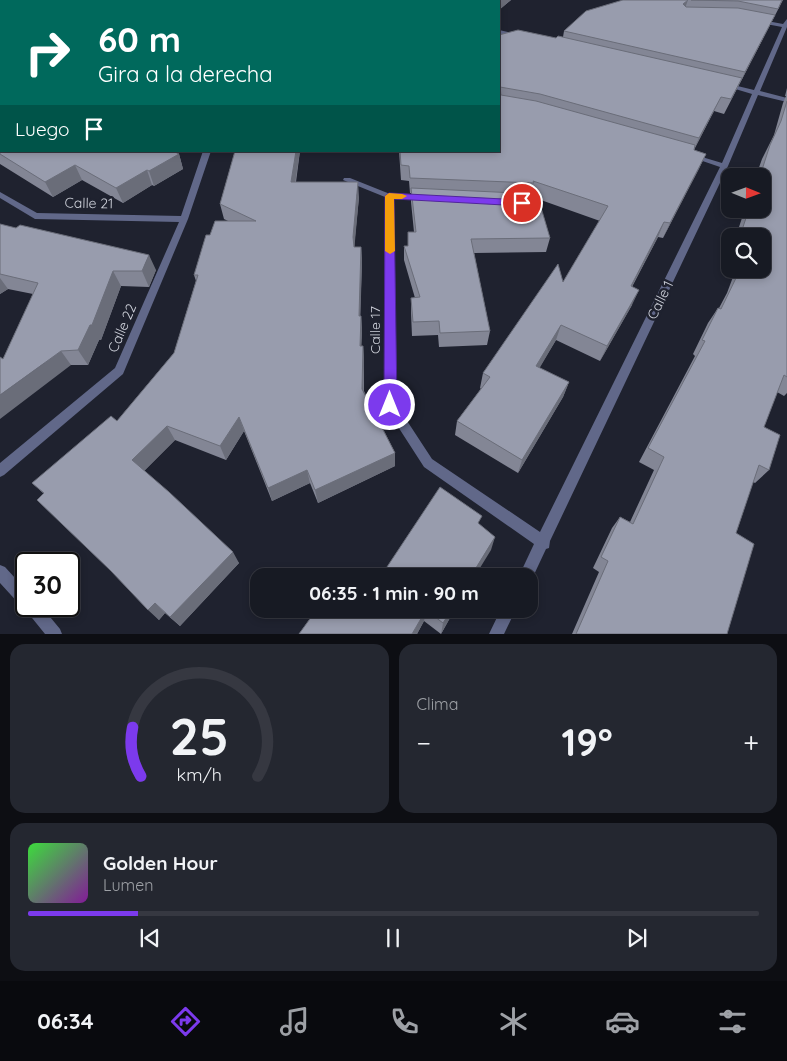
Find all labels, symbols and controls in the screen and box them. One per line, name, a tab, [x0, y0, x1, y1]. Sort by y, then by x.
text: 60 m	[98, 17, 181, 61]
icon: right	[15, 20, 80, 85]
text: Gira a la derecha	[98, 60, 273, 88]
icon: arrive	[80, 115, 108, 143]
text: Luego	[15, 117, 70, 141]
north arrow	[721, 168, 771, 218]
map controls	[721, 168, 771, 278]
pin	[501, 182, 543, 224]
icon: arrive	[508, 189, 536, 217]
street label: Calle 21	[65, 194, 113, 212]
button: search	[721, 228, 771, 278]
street label: Calle 1	[643, 278, 677, 322]
street label: Calle 22	[104, 301, 140, 355]
street label: Calle 17	[366, 306, 384, 354]
position arrow	[363, 378, 415, 430]
speed limit sign: 30	[15, 552, 80, 617]
text: 06:35 · 1 min · 90 m	[309, 581, 479, 605]
text: Clima	[417, 694, 458, 714]
text: 25	[169, 703, 229, 768]
text: 19°	[561, 718, 613, 766]
text: −	[417, 725, 431, 760]
text: +	[743, 725, 759, 760]
text: km/h	[177, 763, 222, 785]
text: Golden Hour	[103, 851, 218, 875]
text: Lumen	[103, 875, 154, 895]
icon: previous	[136, 924, 164, 952]
icon: pause	[379, 924, 407, 952]
icon: next	[623, 924, 651, 952]
icon: directions	[168, 1004, 203, 1039]
icon: music	[277, 1004, 312, 1039]
icon: phone	[387, 1004, 422, 1039]
icon: climate	[496, 1004, 531, 1039]
icon: car	[605, 1004, 640, 1039]
icon: filters	[715, 1004, 750, 1039]
text: 06:34	[37, 1007, 94, 1035]

